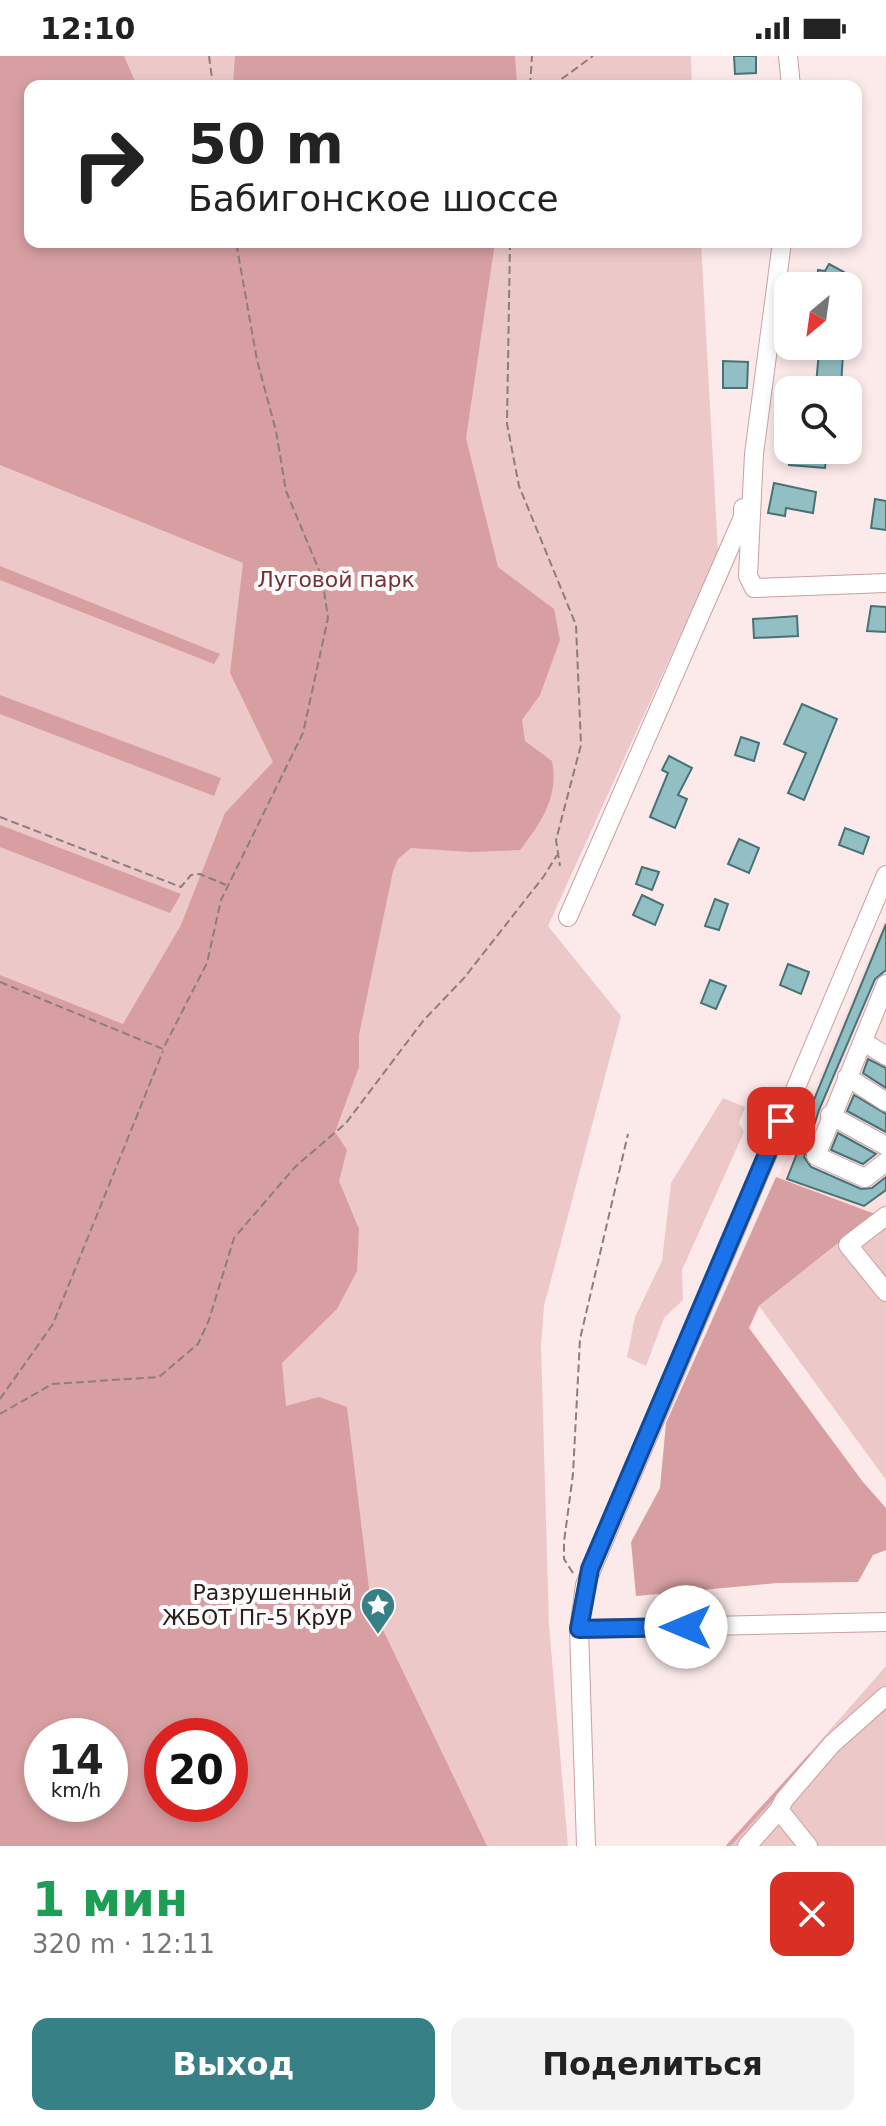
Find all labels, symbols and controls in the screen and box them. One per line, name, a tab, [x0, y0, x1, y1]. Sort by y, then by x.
text: 12:10	[40, 11, 136, 46]
text: 50 m	[188, 111, 344, 176]
icon: right	[56, 112, 160, 216]
text: Бабигонское шоссе	[188, 178, 559, 219]
north arrow	[774, 272, 862, 360]
map controls	[774, 272, 862, 464]
button: search	[774, 376, 862, 464]
park label: Луговой парк	[257, 567, 415, 592]
pin	[747, 1087, 815, 1155]
icon: arrive	[759, 1099, 803, 1143]
place label: Разрушенный ЖБОТ Пг-5 КрУР	[162, 1580, 352, 1630]
position arrow	[644, 1585, 728, 1669]
place icon: Разрушенный ЖБОТ Пг-5 КрУР	[359, 1586, 397, 1636]
speed limit sign: 20	[144, 1718, 248, 1822]
text: 14	[48, 1737, 104, 1783]
text: km/h	[51, 1778, 101, 1802]
text: 1 мин	[32, 1871, 188, 1927]
button: close	[770, 1872, 854, 1956]
text: 320 m · 12:11	[32, 1929, 215, 1959]
button: Выход	[32, 2018, 435, 2110]
button: Поделиться	[451, 2018, 854, 2110]

